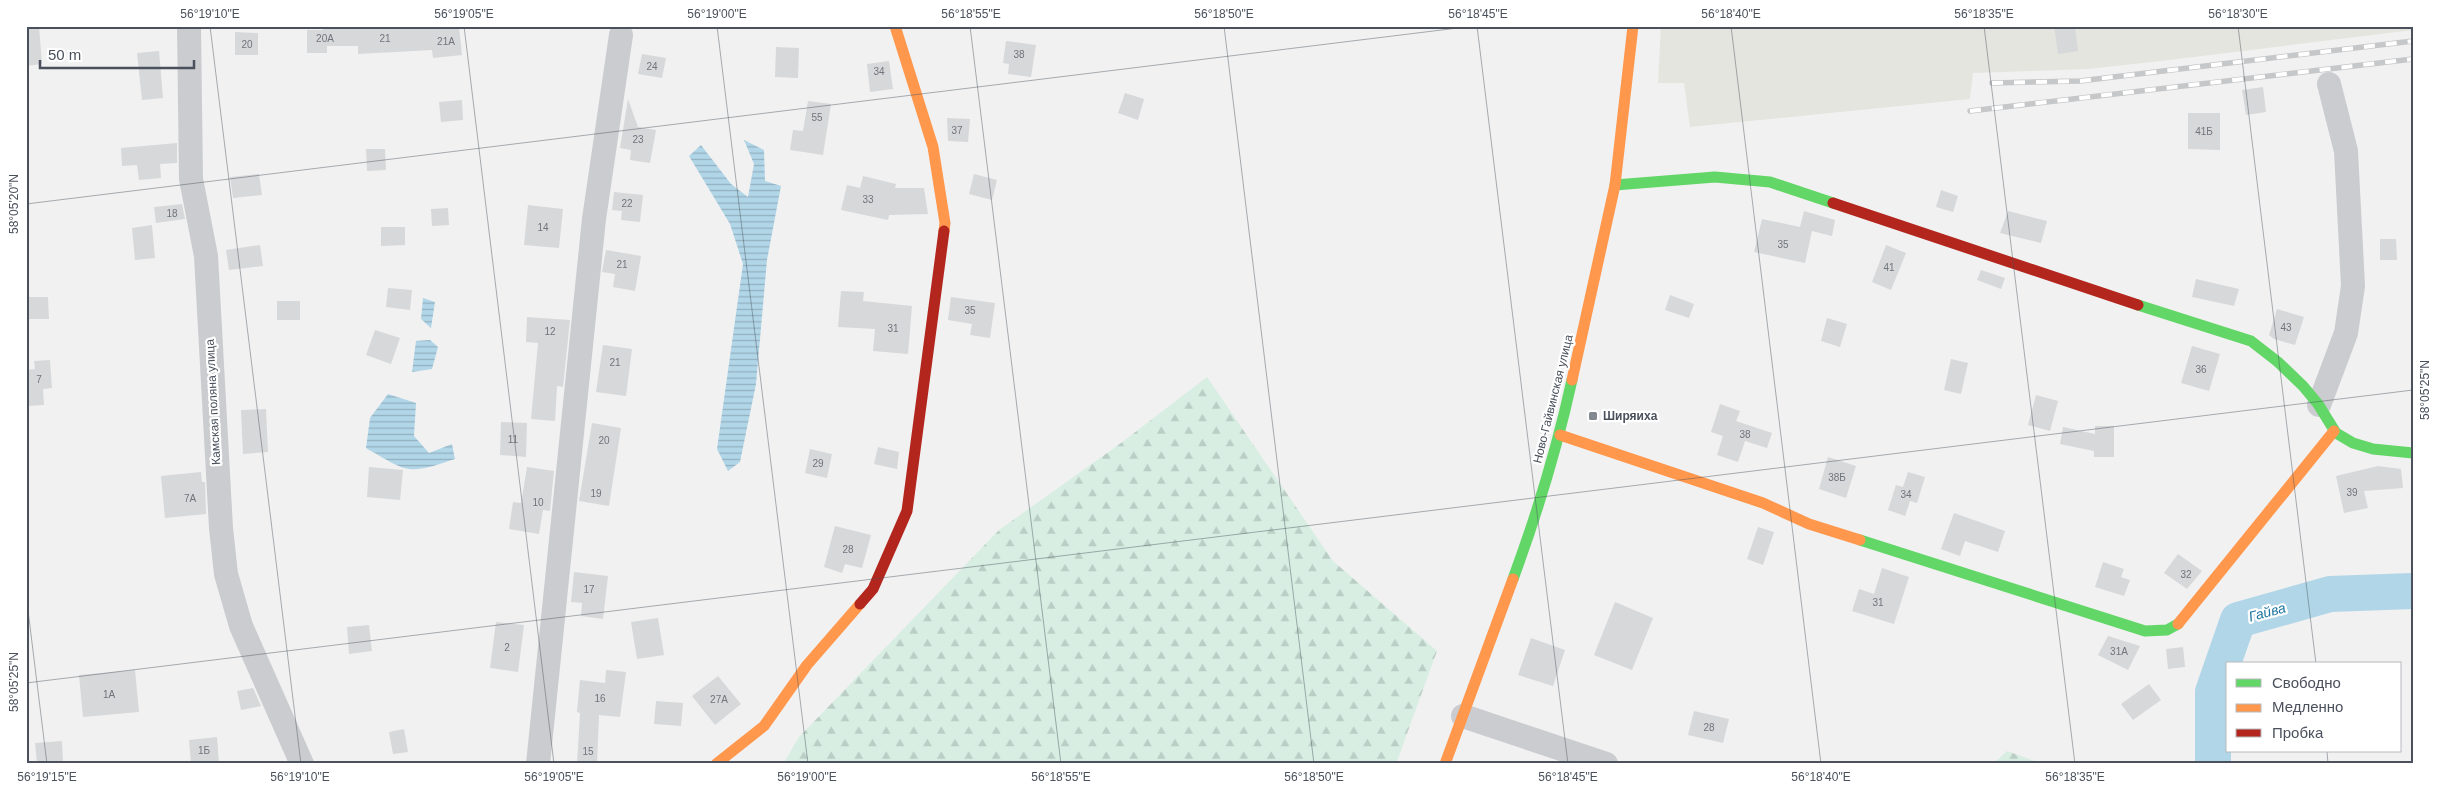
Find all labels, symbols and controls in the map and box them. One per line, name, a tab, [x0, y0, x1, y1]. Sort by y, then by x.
text: 56°19'10"E	[180, 7, 240, 21]
text: 56°19'05"E	[434, 7, 494, 21]
text: 56°19'00"E	[687, 7, 747, 21]
text: 56°18'55"E	[941, 7, 1001, 21]
text: 56°18'50"E	[1194, 7, 1254, 21]
text: 56°18'45"E	[1448, 7, 1508, 21]
text: 56°18'40"E	[1701, 7, 1761, 21]
text: 56°18'35"E	[1954, 7, 2014, 21]
text: 56°18'30"E	[2208, 7, 2268, 21]
house number: 20А	[316, 33, 334, 44]
house number: 21	[379, 33, 391, 44]
house number: 21А	[437, 36, 455, 47]
scale bar	[40, 38, 194, 70]
house number: 20	[241, 39, 253, 50]
text: 50 m	[48, 46, 81, 63]
house number: 38	[1013, 49, 1025, 60]
house number: 24	[646, 61, 658, 72]
house number: 34	[873, 66, 885, 77]
house number: 55	[811, 112, 823, 123]
house number: 37	[951, 125, 963, 136]
house number: 41Б	[2195, 126, 2213, 137]
house number: 23	[632, 134, 644, 145]
text: 58°05'20"N	[7, 174, 21, 234]
house number: 33	[862, 194, 874, 205]
house number: 22	[621, 198, 633, 209]
house number: 18	[166, 208, 178, 219]
house number: 14	[537, 222, 549, 233]
house number: 35	[1777, 239, 1789, 250]
house number: 21	[616, 259, 628, 270]
house number: 41	[1883, 262, 1895, 273]
house number: 35	[964, 305, 976, 316]
house number: 43	[2280, 322, 2292, 333]
house number: 31	[887, 323, 899, 334]
house number: 12	[544, 326, 556, 337]
street label: Ново-Гайвинская улица	[1530, 333, 1576, 465]
street label: Камская поляна улица	[203, 338, 223, 465]
house number: 21	[609, 357, 621, 368]
text: 58°05'25"N	[2418, 360, 2432, 420]
house number: 36	[2195, 364, 2207, 375]
house number: 7	[36, 374, 42, 385]
place label: Ширяиха	[1603, 409, 1658, 423]
marker: Ширяиха	[1587, 410, 1599, 422]
house number: 38	[1739, 429, 1751, 440]
house number: 11	[508, 434, 519, 445]
house number: 20	[598, 435, 610, 446]
house number: 29	[812, 458, 824, 469]
house number: 38Б	[1828, 472, 1846, 483]
house number: 39	[2346, 487, 2358, 498]
house number: 19	[590, 488, 602, 499]
house number: 34	[1900, 489, 1912, 500]
house number: 7А	[184, 493, 196, 504]
house number: 10	[532, 497, 544, 508]
house number: 28	[842, 544, 854, 555]
house number: 32	[2180, 569, 2192, 580]
house number: 17	[583, 584, 595, 595]
house number: 31	[1872, 597, 1884, 608]
water label: Гайва	[2247, 599, 2287, 625]
house number: 2	[504, 642, 510, 653]
house number: 31А	[2110, 646, 2128, 657]
text: 58°05'25"N	[7, 652, 21, 712]
legend	[2226, 662, 2402, 752]
text: Свободно	[2272, 674, 2341, 691]
house number: 1А	[103, 689, 115, 700]
house number: 16	[594, 693, 606, 704]
house number: 27А	[710, 694, 728, 705]
text: Медленно	[2272, 698, 2343, 715]
house number: 28	[1703, 722, 1715, 733]
text: Пробка	[2272, 724, 2324, 741]
house number: 1Б	[198, 745, 210, 756]
house number: 15	[582, 746, 594, 757]
text: 56°19'15"E	[17, 770, 77, 784]
text: 56°19'10"E	[270, 770, 330, 784]
text: 56°19'05"E	[524, 770, 584, 784]
text: 56°19'00"E	[777, 770, 837, 784]
text: 56°18'55"E	[1031, 770, 1091, 784]
text: 56°18'50"E	[1284, 770, 1344, 784]
text: 56°18'45"E	[1538, 770, 1598, 784]
text: 56°18'40"E	[1791, 770, 1851, 784]
text: 56°18'35"E	[2045, 770, 2105, 784]

